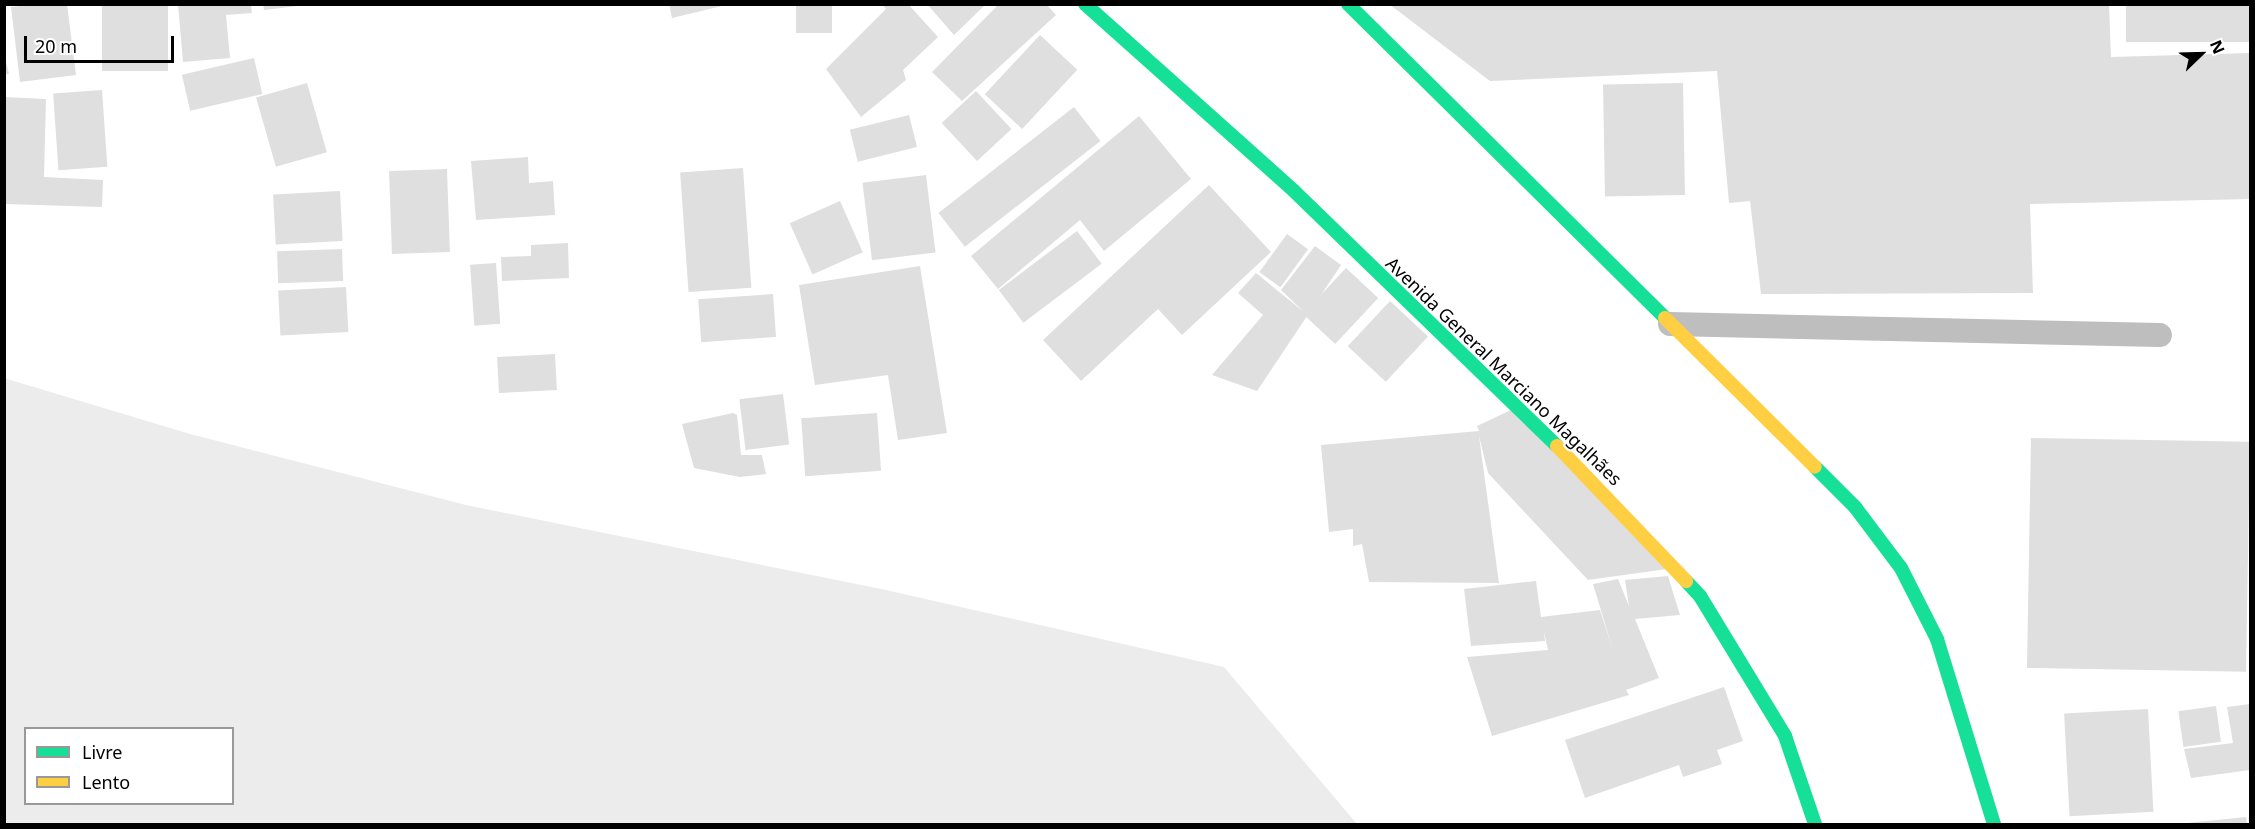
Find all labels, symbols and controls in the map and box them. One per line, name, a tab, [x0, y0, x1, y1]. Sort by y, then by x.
scale bar	[27, 24, 177, 62]
north arrow	[2171, 24, 2231, 84]
text: 20 m	[35, 34, 77, 58]
text: N	[2205, 37, 2230, 57]
street label: Avenida General Marciano Magalhães	[1382, 252, 1626, 490]
legend	[24, 727, 234, 805]
text: Livre	[82, 740, 122, 764]
text: Lento	[82, 770, 130, 794]

